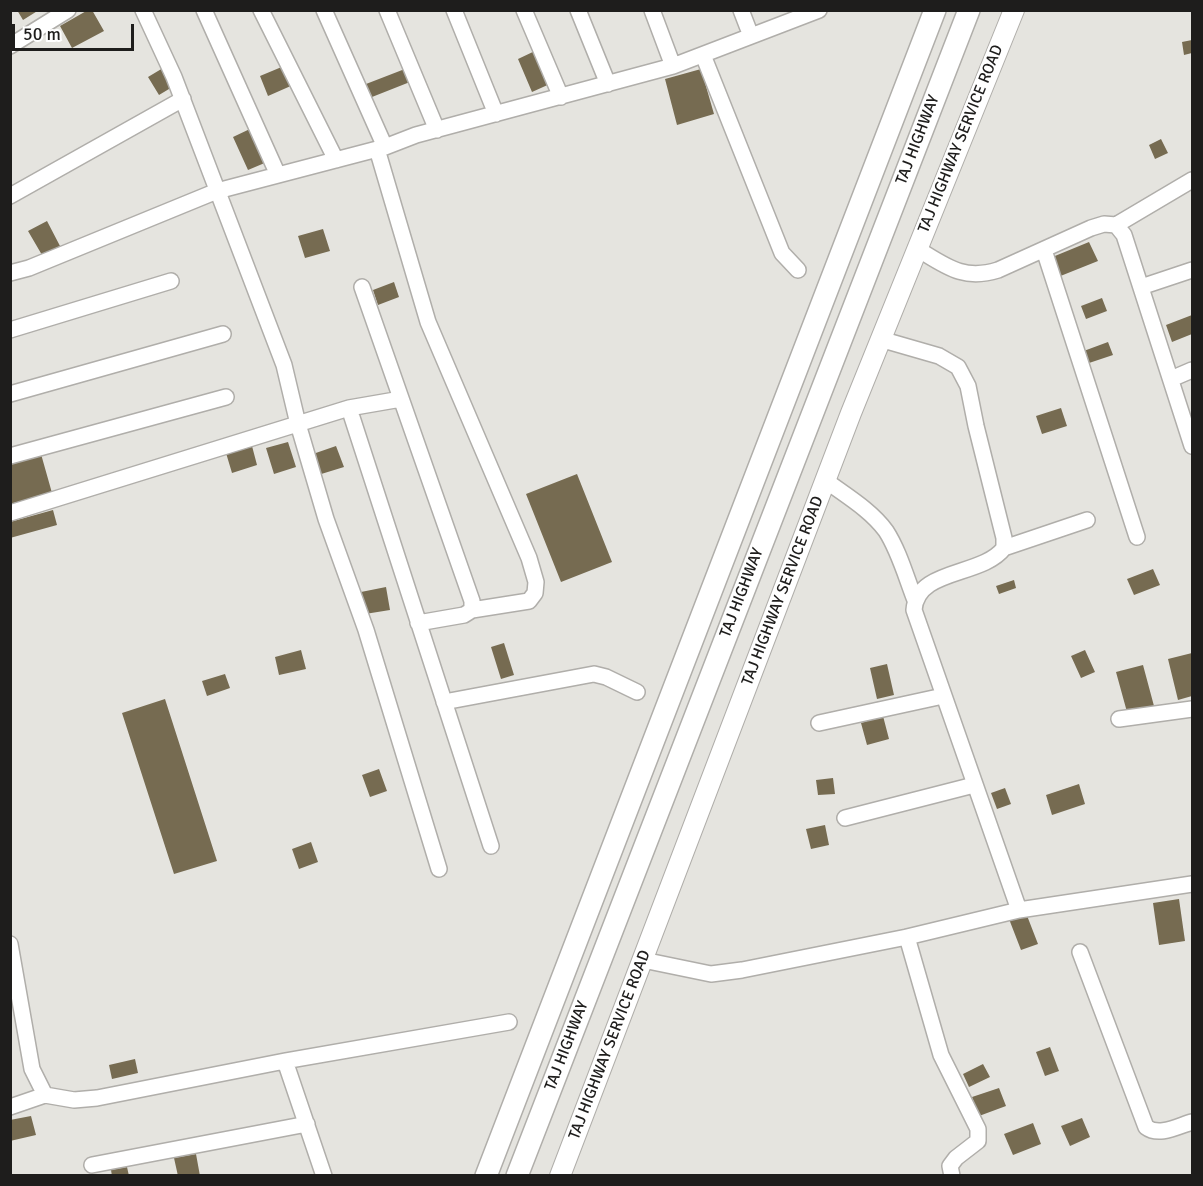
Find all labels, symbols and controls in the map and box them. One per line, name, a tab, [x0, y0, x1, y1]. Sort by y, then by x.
scale bar	[15, 12, 136, 50]
text: 50 m	[23, 23, 61, 45]
street label: TAJ HIGHWAY SERVICE ROAD	[914, 42, 1008, 236]
street label: TAJ HIGHWAY	[892, 92, 944, 188]
street label: TAJ HIGHWAY SERVICE ROAD	[738, 494, 828, 688]
street label: TAJ HIGHWAY	[716, 545, 768, 641]
street label: TAJ HIGHWAY SERVICE ROAD	[565, 948, 655, 1142]
street label: TAJ HIGHWAY	[541, 998, 593, 1094]

